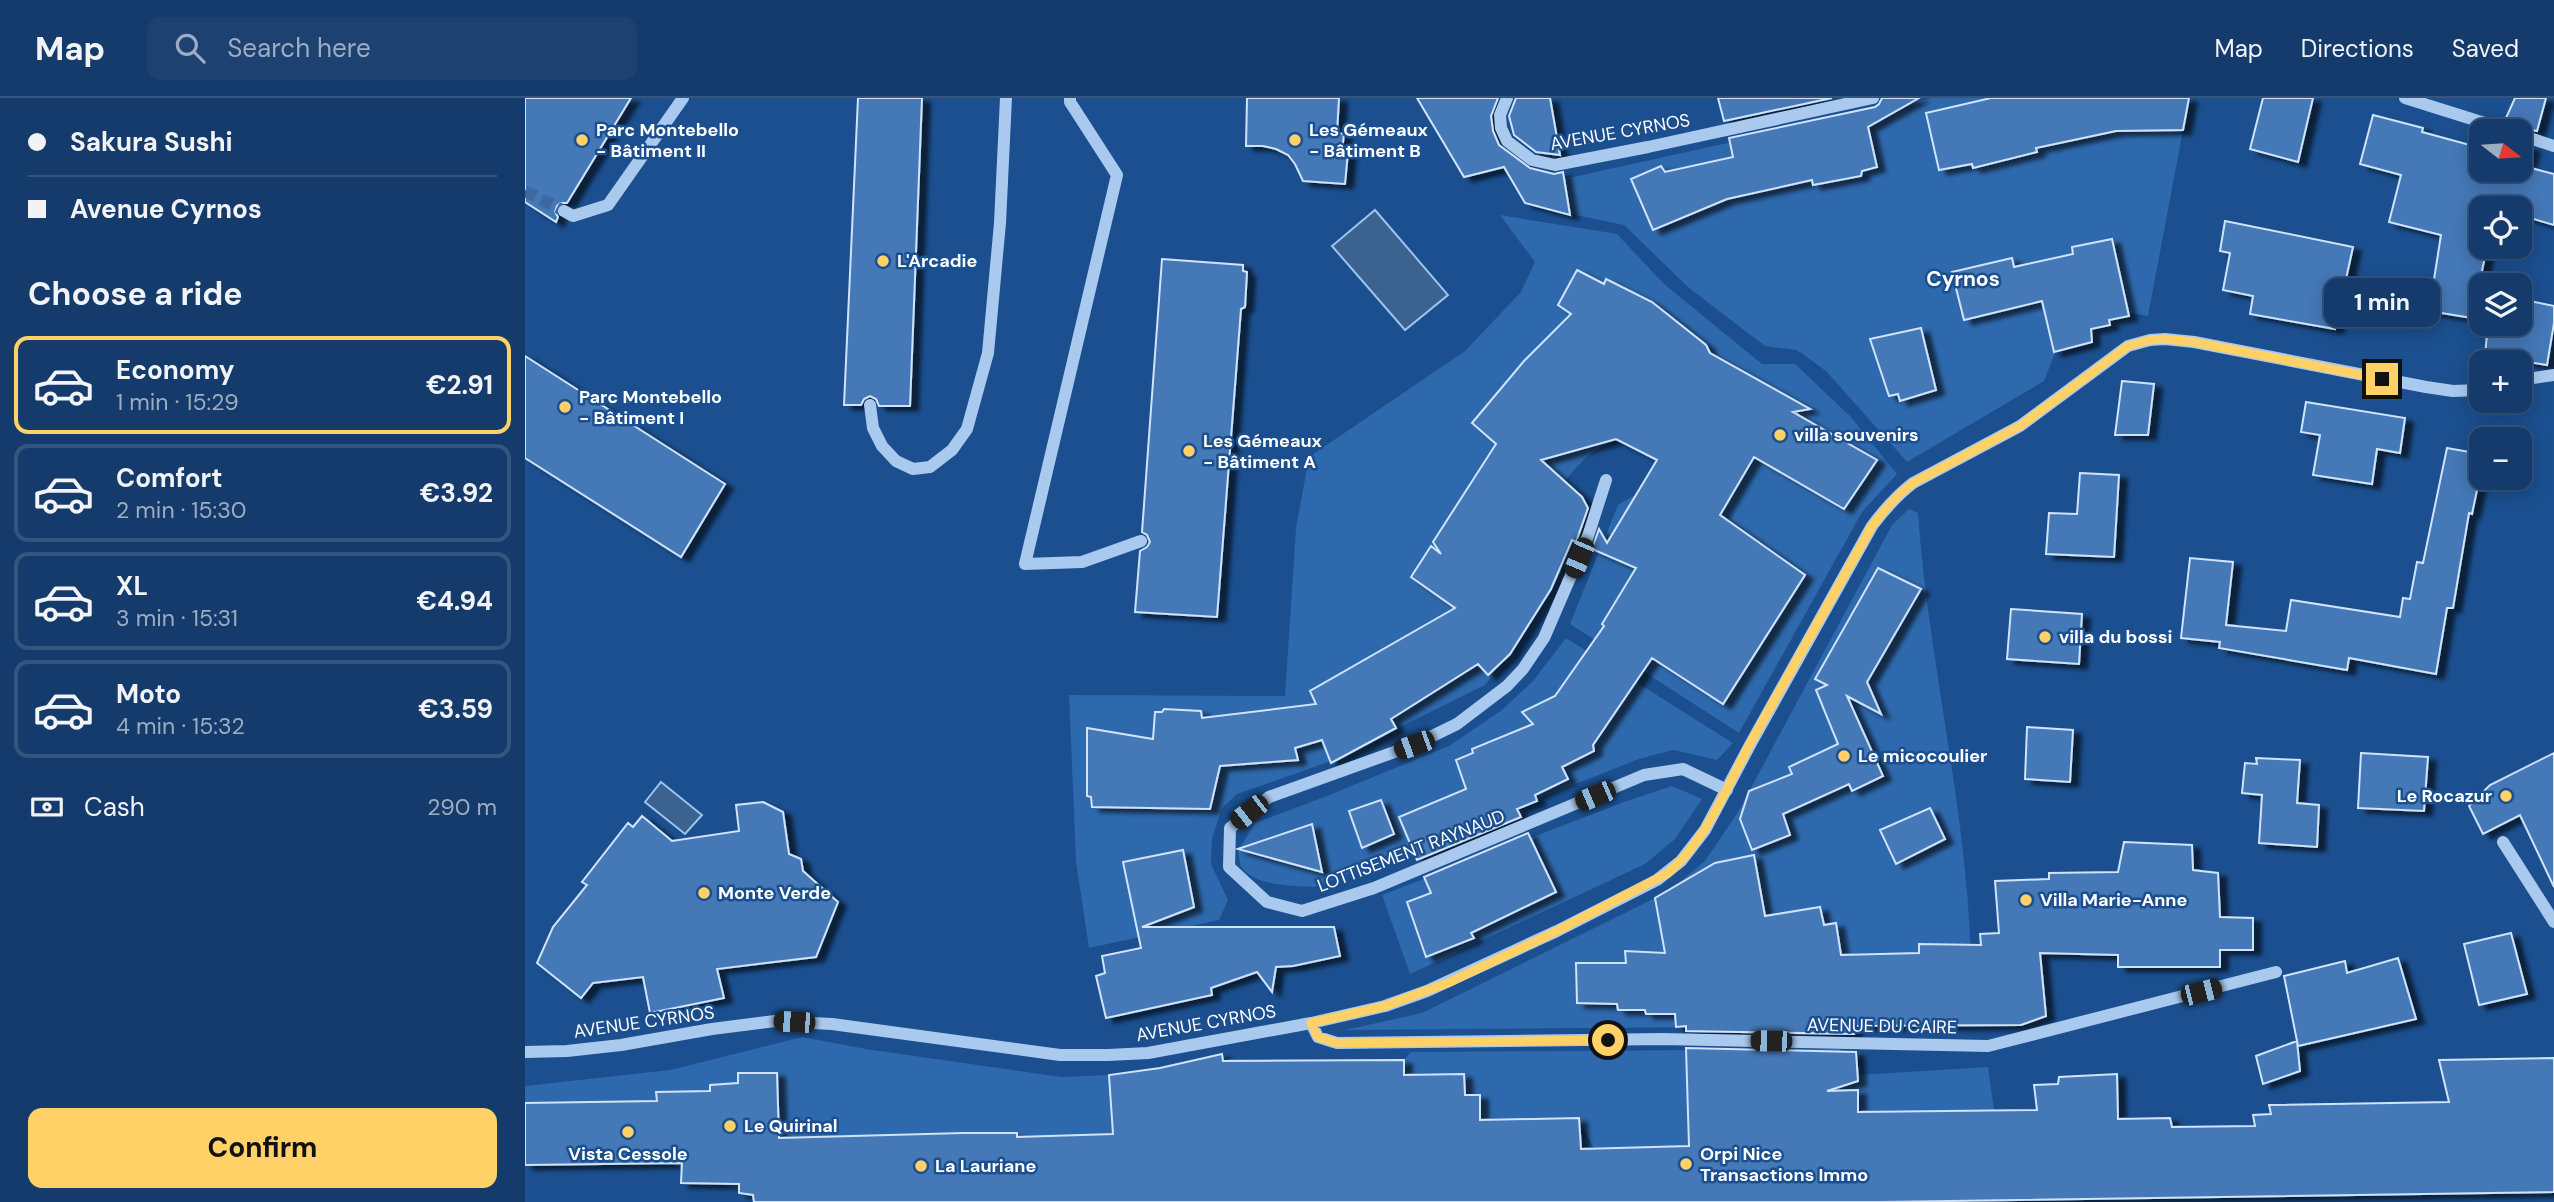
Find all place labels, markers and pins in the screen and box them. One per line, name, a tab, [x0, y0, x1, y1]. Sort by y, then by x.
place label: Parc Montebello - Bâtiment II	[596, 118, 739, 163]
place label: Les Gémeaux - Bâtiment B	[1309, 118, 1428, 163]
marker: Parc Montebello - Bâtiment II	[574, 132, 590, 148]
marker: Les Gémeaux - Bâtiment B	[1287, 132, 1303, 148]
place label: L'Arcadie	[897, 249, 977, 273]
marker: L'Arcadie	[875, 253, 891, 269]
place label: Parc Montebello - Bâtiment I	[579, 385, 722, 430]
marker: Parc Montebello - Bâtiment I	[557, 399, 573, 415]
place label: villa souvenirs	[1794, 423, 1919, 447]
marker: villa souvenirs	[1772, 427, 1788, 443]
place label: Les Gémeaux - Bâtiment A	[1203, 429, 1322, 474]
marker: Les Gémeaux - Bâtiment A	[1181, 443, 1197, 459]
place label: villa du bossi	[2059, 625, 2172, 649]
marker: villa du bossi	[2037, 629, 2053, 645]
place label: Le micocoulier	[1858, 744, 1987, 768]
marker: Le micocoulier	[1836, 748, 1852, 764]
place label: Le Rocazur	[2397, 784, 2492, 808]
marker: Le Rocazur	[2498, 788, 2514, 804]
place label: Monte Verde	[718, 881, 831, 905]
marker: Monte Verde	[696, 885, 712, 901]
place label: Villa Marie-Anne	[2040, 888, 2187, 912]
marker: Villa Marie-Anne	[2018, 892, 2034, 908]
place label: Le Quirinal	[744, 1114, 838, 1138]
marker: Le Quirinal	[722, 1118, 738, 1134]
marker: Vista Cessole	[620, 1124, 636, 1140]
place label: Vista Cessole	[568, 1142, 688, 1166]
place label: Orpi Nice Transactions Immo	[1700, 1142, 1868, 1187]
place label: La Lauriane	[935, 1154, 1036, 1178]
marker: Orpi Nice Transactions Immo	[1678, 1156, 1694, 1172]
marker: La Lauriane	[913, 1158, 929, 1174]

